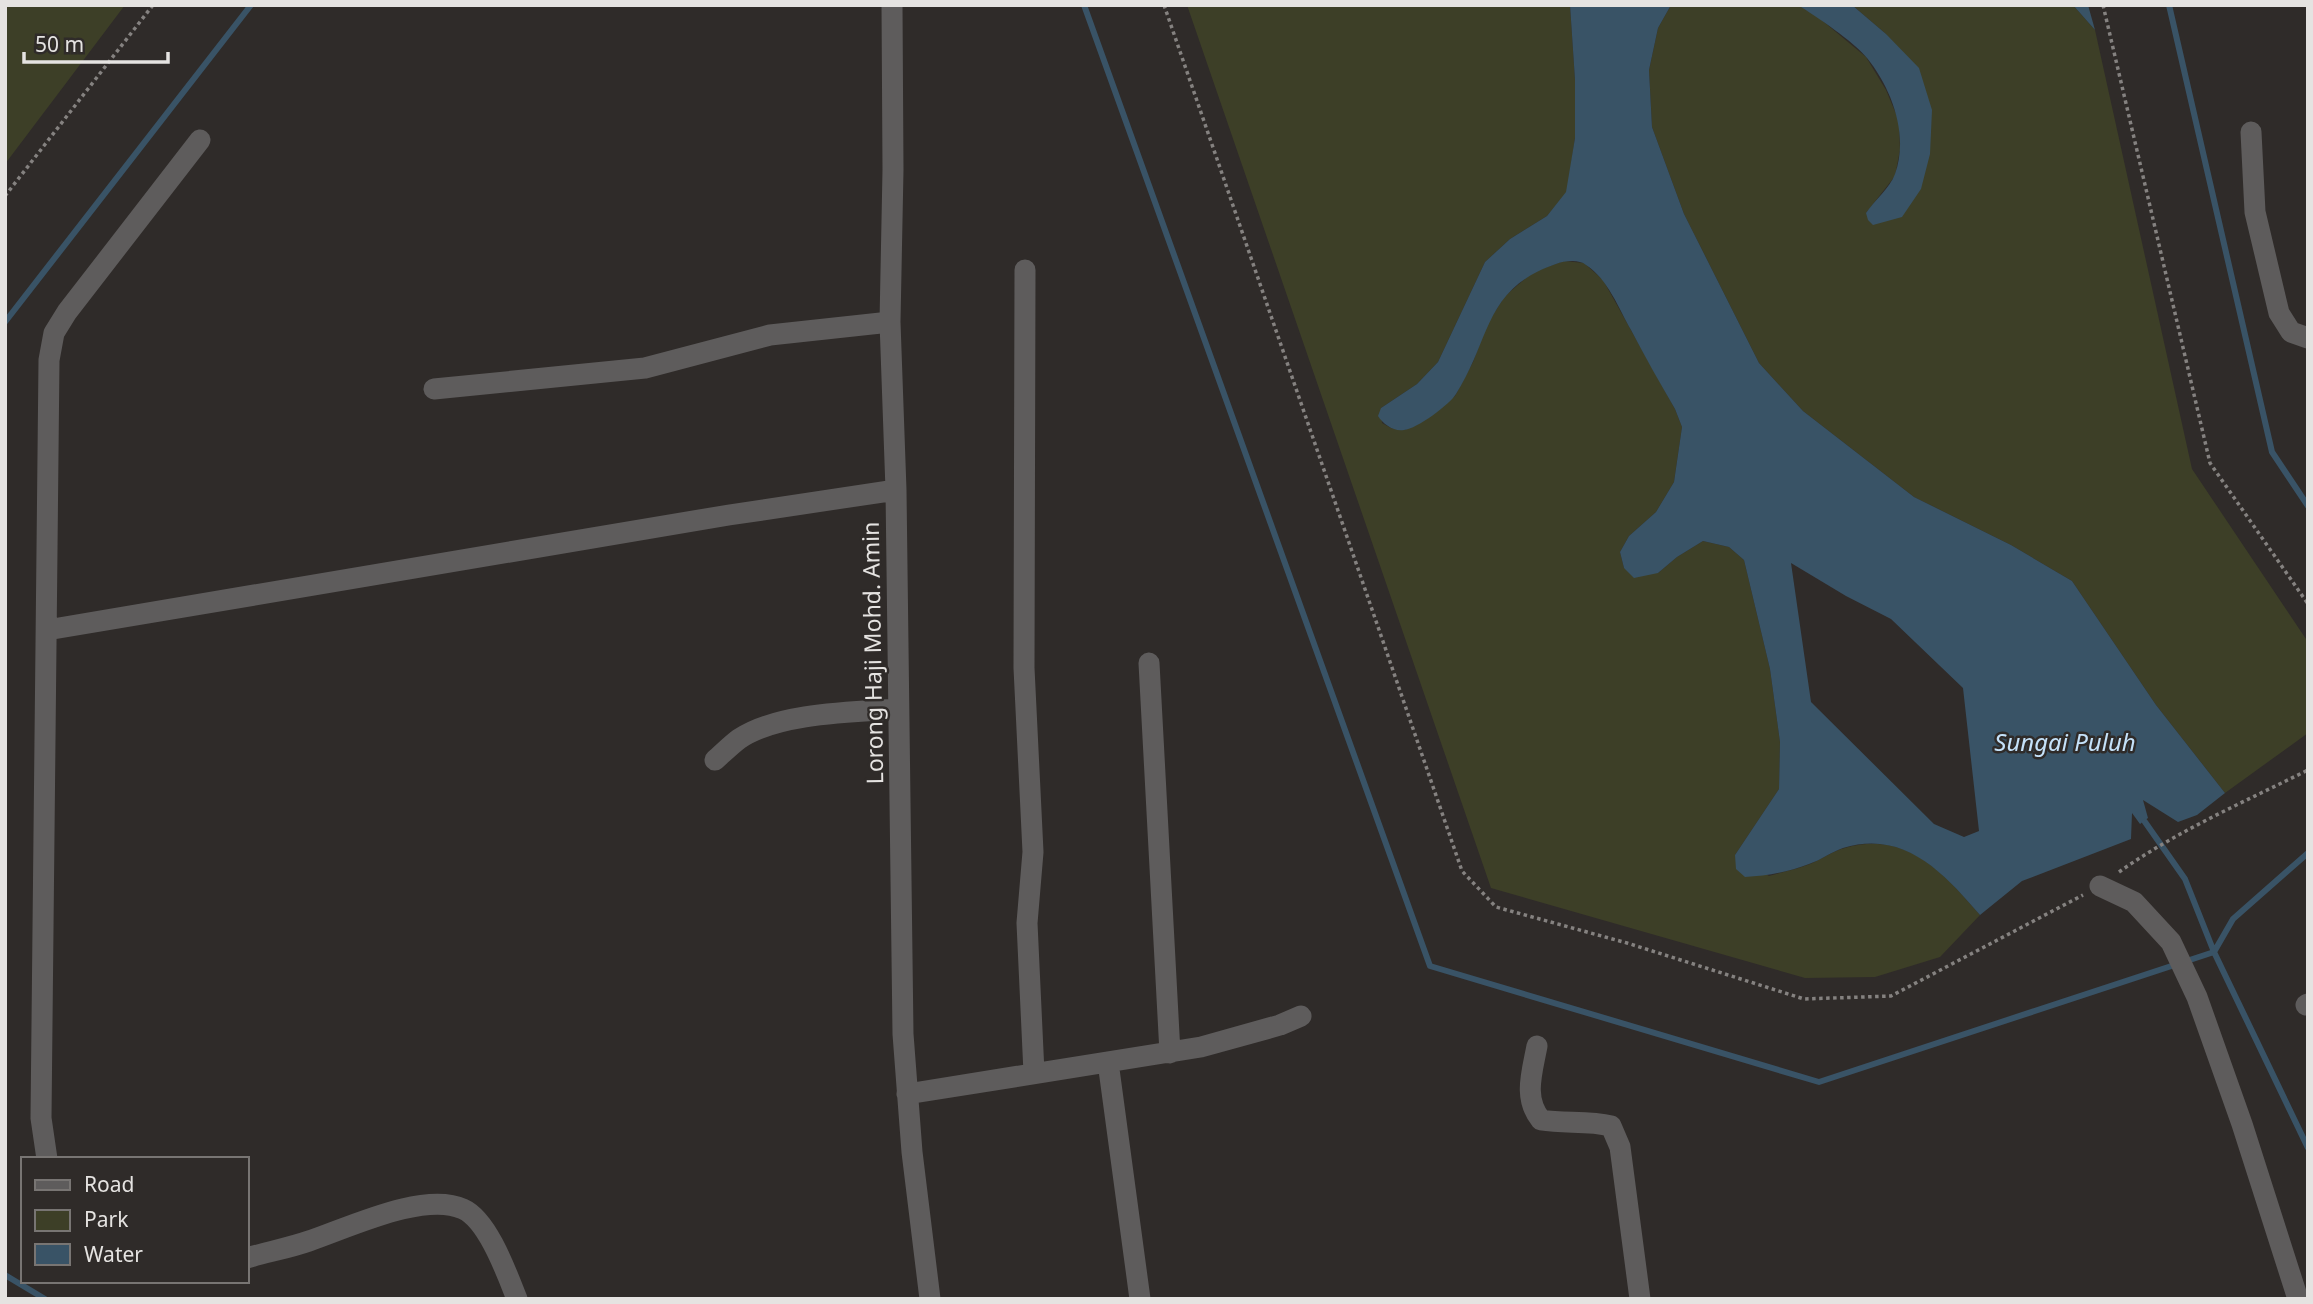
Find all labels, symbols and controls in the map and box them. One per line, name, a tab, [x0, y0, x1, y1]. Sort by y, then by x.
scale bar	[24, 21, 168, 65]
text: 50 m	[35, 30, 84, 58]
street label: Lorong Haji Mohd. Amin	[854, 521, 890, 785]
water label: Sungai Puluh	[1994, 725, 2136, 758]
legend	[21, 1157, 248, 1283]
text: Road	[84, 1170, 134, 1198]
text: Park	[84, 1205, 129, 1233]
text: Water	[84, 1240, 143, 1268]

